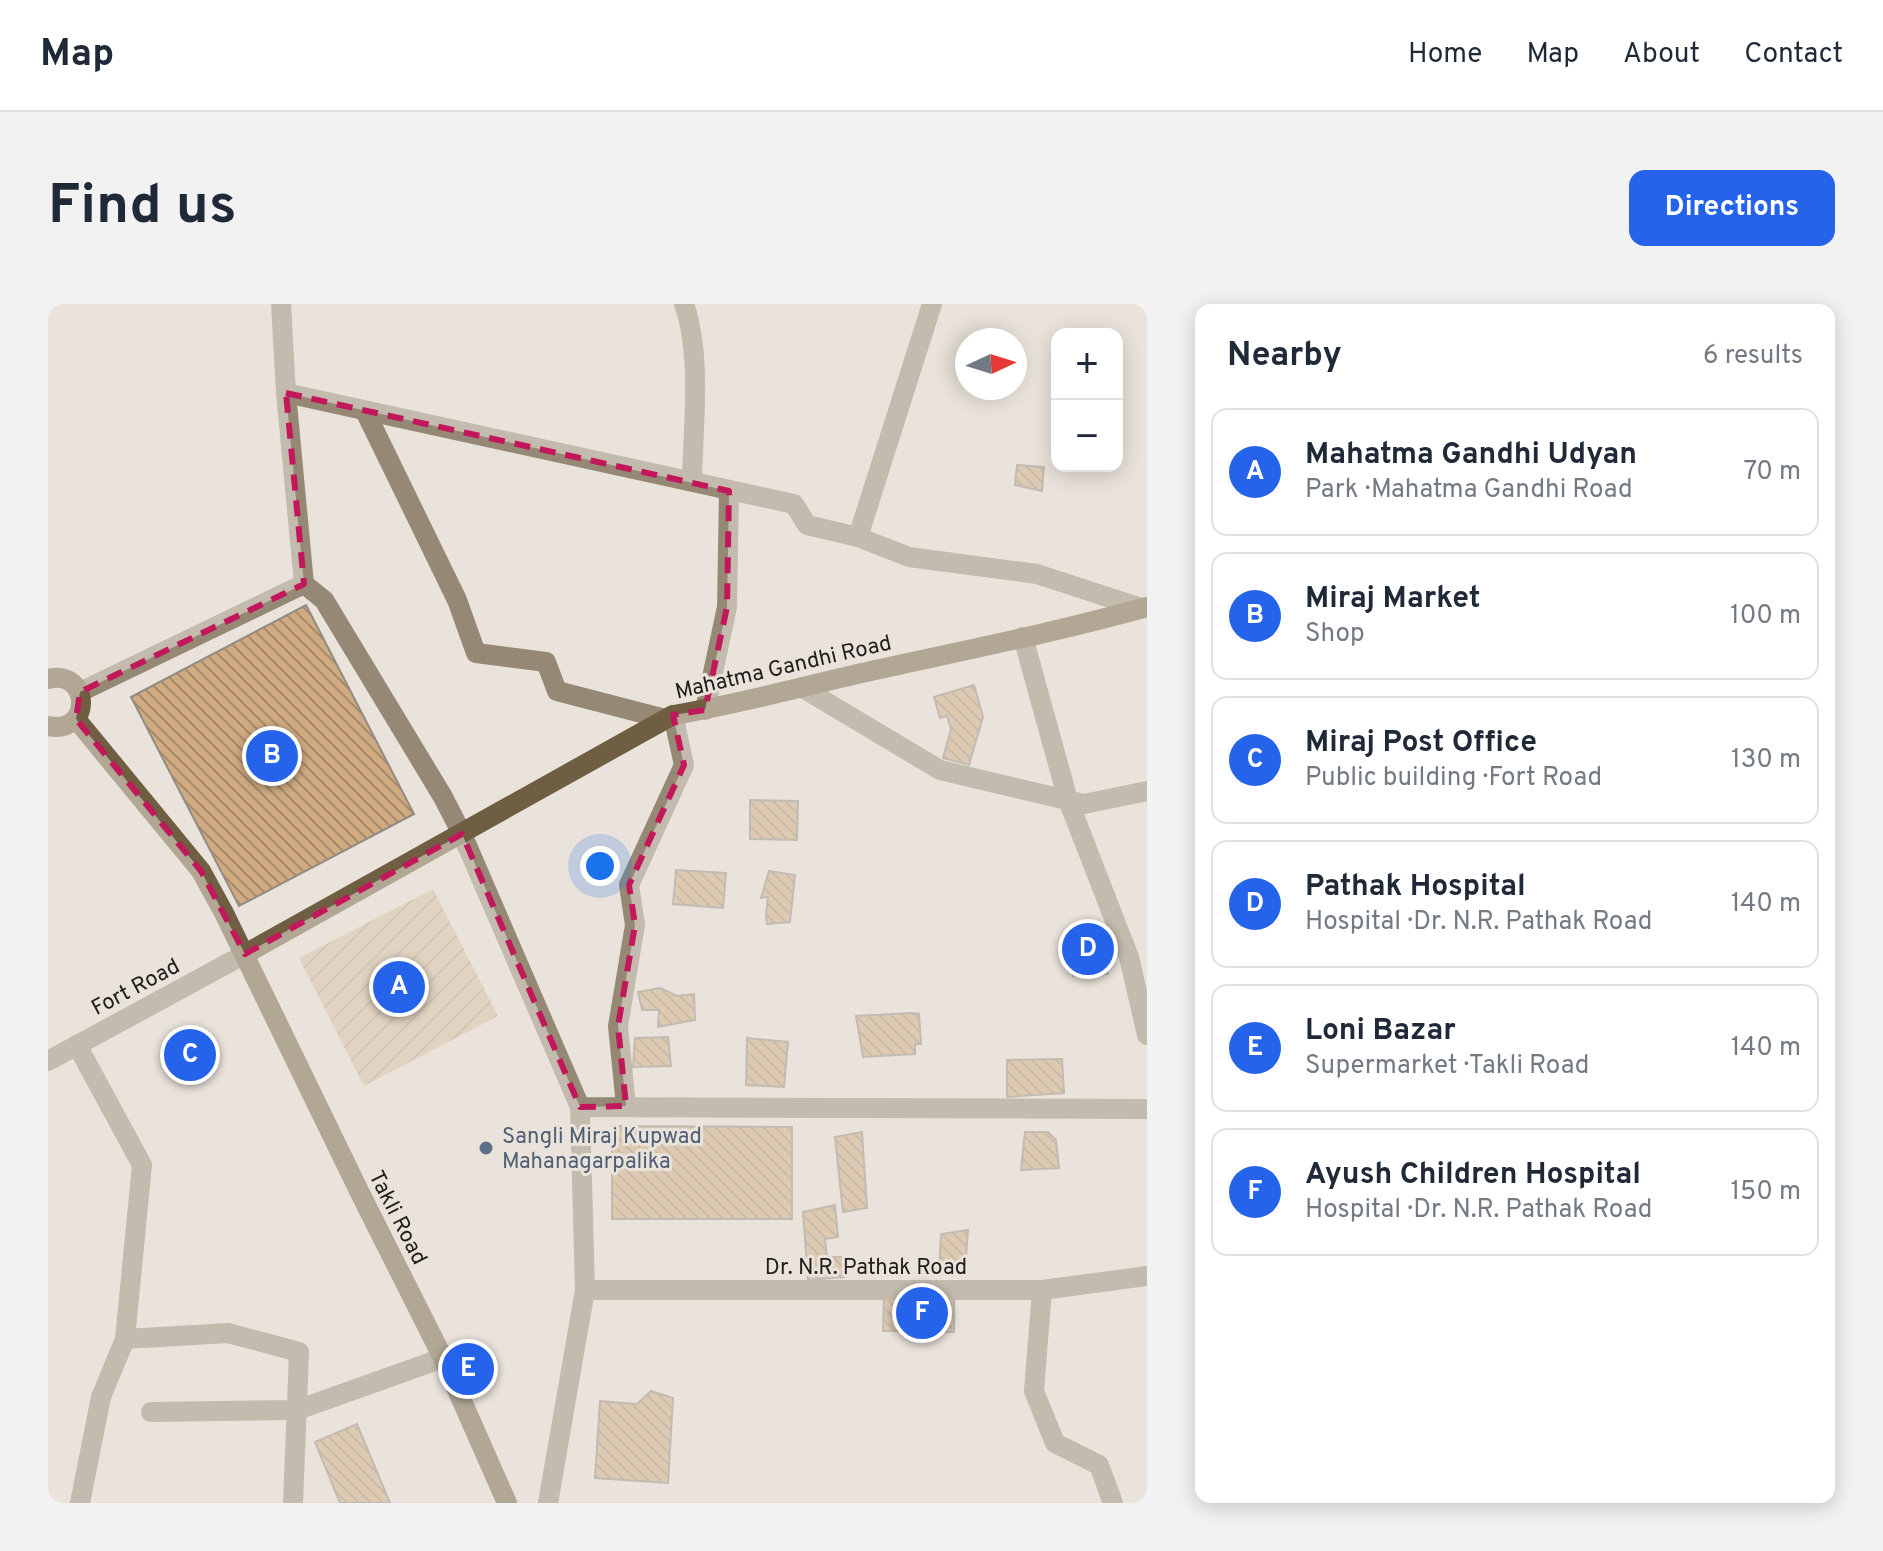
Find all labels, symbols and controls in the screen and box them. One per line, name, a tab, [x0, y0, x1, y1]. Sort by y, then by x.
text: Map	[40, 31, 114, 80]
text: Home	[1408, 37, 1482, 73]
text: Map	[1526, 37, 1579, 73]
text: About	[1623, 37, 1700, 73]
text: Contact	[1744, 37, 1843, 73]
button: Directions	[1629, 170, 1835, 246]
text: Find us	[48, 173, 237, 243]
north arrow	[955, 328, 1027, 400]
map controls	[1051, 328, 1123, 472]
button: +	[1051, 328, 1123, 400]
text: Nearby	[1227, 335, 1342, 378]
text: 6 results	[1703, 340, 1803, 373]
button: −	[1051, 400, 1123, 472]
text: Mahatma Gandhi Udyan	[1305, 437, 1637, 474]
text: A	[1246, 456, 1264, 489]
text: 70 m	[1743, 456, 1801, 489]
text: Park · Mahatma Gandhi Road	[1305, 474, 1633, 507]
text: Miraj Market	[1305, 581, 1481, 618]
text: B	[1246, 600, 1264, 633]
text: 100 m	[1730, 600, 1801, 633]
text: Shop	[1305, 618, 1365, 651]
street label: Mahatma Gandhi Road	[673, 630, 894, 706]
text: Miraj Post Office	[1305, 725, 1537, 762]
pin: B	[246, 726, 298, 786]
text: C	[1247, 744, 1263, 777]
text: 130 m	[1731, 744, 1801, 777]
text: Public building · Fort Road	[1305, 762, 1602, 795]
your location	[580, 846, 620, 886]
text: Pathak Hospital	[1305, 869, 1526, 906]
text: D	[1246, 888, 1264, 921]
text: 140 m	[1731, 888, 1801, 921]
text: Hospital · Dr. N.R. Pathak Road	[1305, 906, 1652, 939]
pin: D	[1062, 919, 1114, 979]
street label: Fort Road	[87, 954, 185, 1023]
pin: A	[373, 957, 425, 1017]
text: Loni Bazar	[1305, 1013, 1456, 1050]
pin: C	[164, 1025, 216, 1085]
text: E	[1247, 1032, 1263, 1065]
text: 140 m	[1731, 1032, 1801, 1065]
text: Supermarket · Takli Road	[1305, 1050, 1589, 1083]
place label: Sangli Miraj Kupwad Mahanagarpalika	[502, 1124, 702, 1176]
marker: Sangli Miraj Kupwad Mahanagarpalika	[477, 1139, 495, 1157]
text: Ayush Children Hospital	[1305, 1157, 1641, 1194]
street label: Takli Road	[362, 1167, 432, 1270]
text: F	[1248, 1176, 1262, 1209]
text: 150 m	[1730, 1176, 1801, 1209]
text: Hospital · Dr. N.R. Pathak Road	[1305, 1194, 1652, 1227]
street label: Dr. N.R. Pathak Road	[765, 1255, 967, 1282]
pin: F	[896, 1283, 948, 1343]
pin: E	[442, 1339, 494, 1399]

